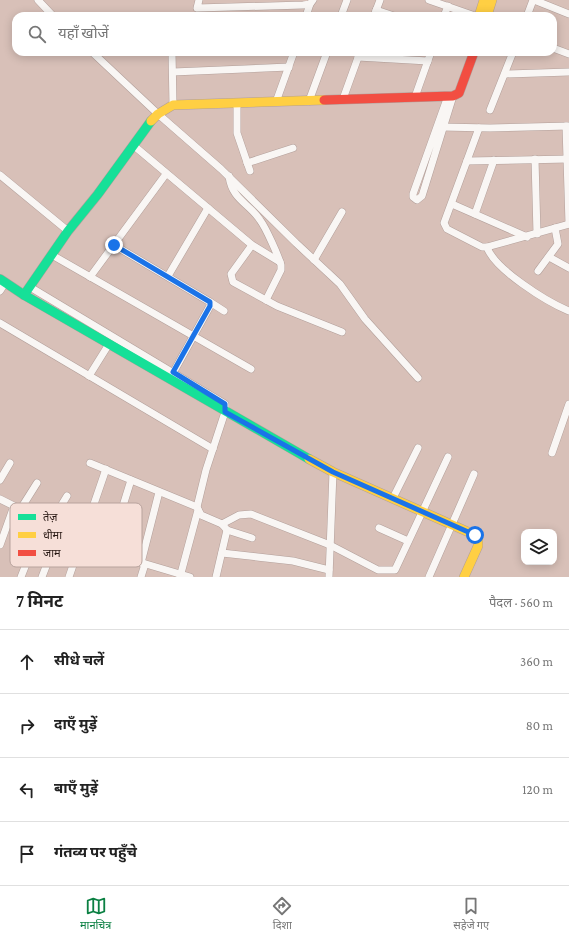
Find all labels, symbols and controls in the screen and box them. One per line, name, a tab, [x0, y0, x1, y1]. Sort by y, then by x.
search box	[12, 12, 557, 56]
icon: search	[26, 23, 48, 45]
text: यहाँ खोजें	[58, 25, 109, 41]
route end	[105, 236, 123, 254]
legend	[10, 503, 142, 567]
text: तेज़	[43, 511, 58, 523]
route start	[466, 526, 484, 544]
text: धीमा	[43, 529, 62, 541]
map controls	[521, 529, 557, 565]
button: layers	[521, 529, 557, 565]
text: जाम	[43, 547, 61, 559]
text: 7 मिनट	[16, 592, 63, 611]
text: पैदल · 560 m	[489, 595, 553, 610]
icon: ahead	[16, 651, 38, 673]
text: सीधे चलें	[54, 652, 104, 668]
text: 360 m	[520, 654, 553, 669]
icon: right	[16, 715, 38, 737]
text: दाएँ मुड़ें	[54, 716, 97, 732]
text: 80 m	[526, 718, 553, 733]
icon: left	[16, 779, 38, 801]
text: बाएँ मुड़ें	[54, 780, 98, 796]
text: 120 m	[522, 782, 553, 797]
icon: arrive	[16, 843, 38, 865]
text: गंतव्य पर पहुँचे	[54, 844, 137, 860]
tab: मानचित्र	[80, 895, 111, 933]
tab: दिशा	[271, 895, 293, 933]
tab: सहेजे गए	[453, 895, 489, 933]

